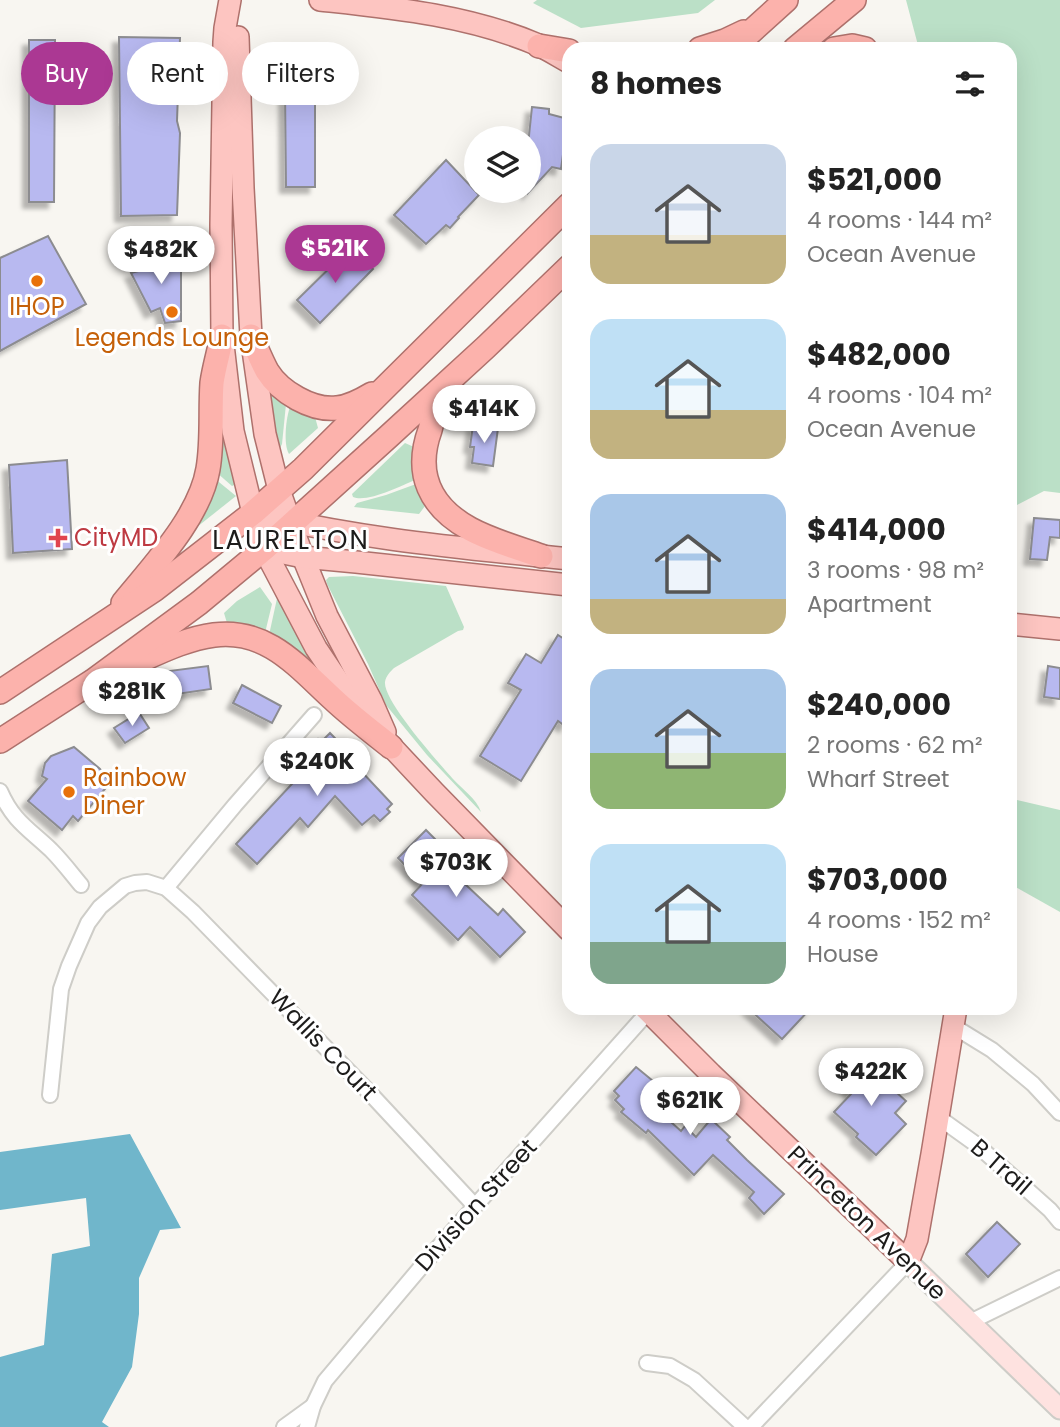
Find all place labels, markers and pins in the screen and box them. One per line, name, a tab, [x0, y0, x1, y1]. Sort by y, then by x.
pin: $482K	[112, 226, 210, 286]
pin: $521K	[286, 226, 384, 285]
marker: IHOP	[29, 273, 45, 289]
place label: IHOP	[9, 290, 65, 323]
marker: Legends Lounge	[164, 304, 180, 320]
place label: Legends Lounge	[75, 321, 269, 354]
pin: $414K	[435, 386, 533, 445]
place label: CityMD	[74, 521, 158, 554]
marker: CityMD	[48, 528, 68, 548]
pin: $281K	[83, 668, 181, 728]
pin: $240K	[268, 738, 366, 798]
place label: Rainbow Diner	[83, 761, 187, 822]
marker: Rainbow Diner	[61, 784, 77, 800]
pin: $703K	[407, 839, 505, 899]
pin: $422K	[822, 1048, 920, 1108]
pin: $621K	[641, 1078, 739, 1137]

